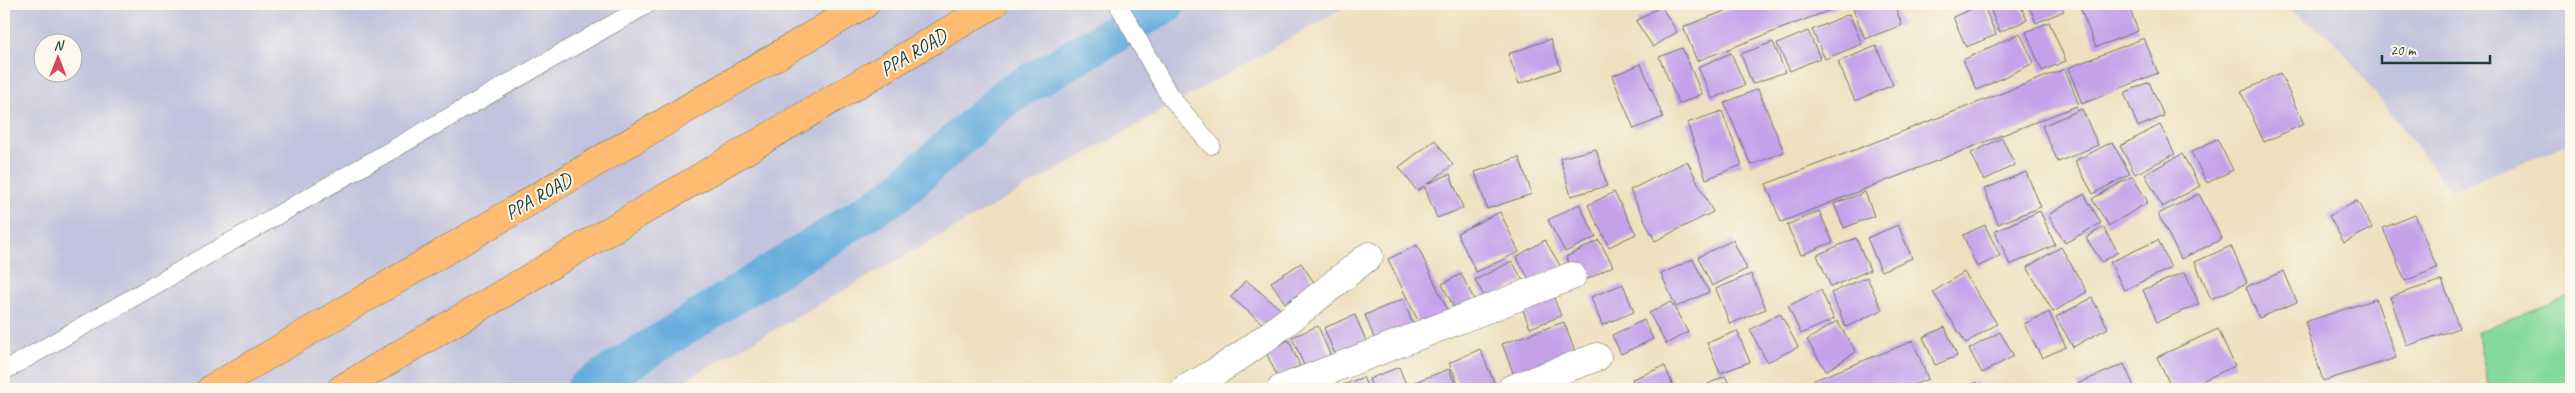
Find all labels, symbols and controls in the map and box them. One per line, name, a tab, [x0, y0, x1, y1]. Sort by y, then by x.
street label: PPA ROAD	[876, 22, 952, 82]
north arrow	[32, 32, 82, 82]
scale bar	[2382, 32, 2490, 64]
text: N	[54, 37, 65, 54]
text: 20 m	[2390, 41, 2417, 60]
street label: PPA ROAD	[500, 167, 577, 225]

